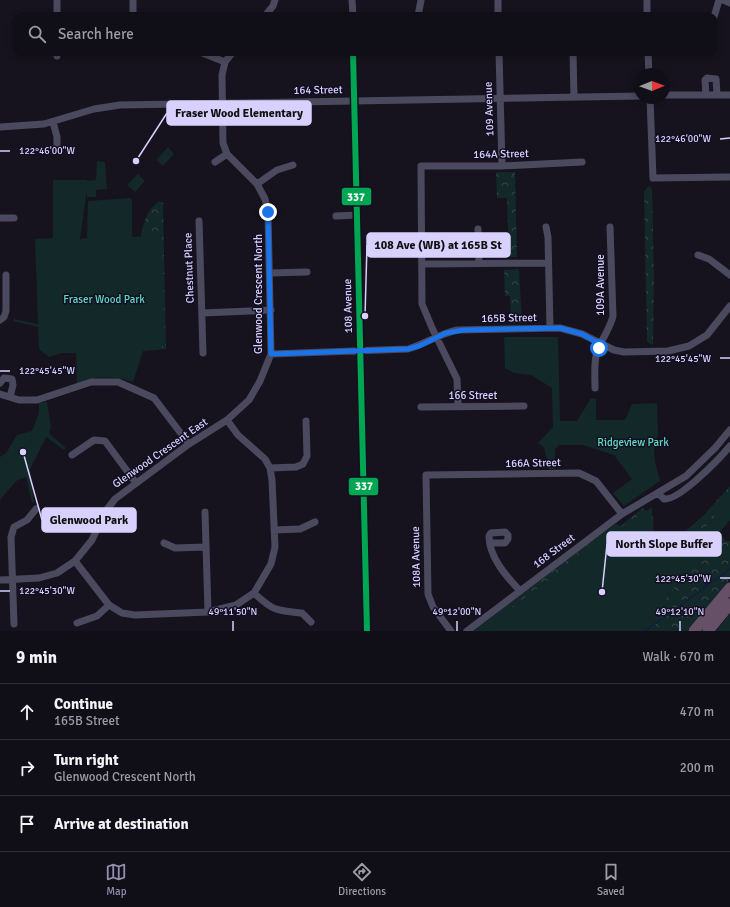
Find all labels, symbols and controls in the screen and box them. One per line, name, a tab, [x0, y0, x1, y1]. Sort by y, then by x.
search box	[12, 12, 718, 56]
icon: search	[26, 23, 48, 45]
text: Search here	[58, 25, 134, 43]
north arrow	[634, 68, 670, 104]
street label: 109 Avenue	[482, 81, 496, 137]
street label: 164 Street	[293, 83, 343, 97]
callout: Fraser Wood Elementary	[167, 101, 311, 125]
text: Fraser Wood Elementary	[175, 106, 303, 121]
text: 122°46'00"W	[655, 133, 711, 145]
text: 122°46'00"W	[19, 145, 75, 157]
street label: 164A Street	[473, 147, 529, 161]
line badge: 337	[341, 187, 372, 206]
text: 337	[347, 191, 365, 204]
route end	[259, 203, 277, 221]
street label: Chestnut Place	[181, 232, 197, 304]
callout: 108 Ave (WB) at 165B St	[367, 233, 510, 257]
street label: Glenwood Crescent North	[252, 234, 265, 354]
text: 108 Ave (WB) at 165B St	[374, 238, 502, 253]
street label: 109A Avenue	[594, 254, 607, 316]
street label: 108 Avenue	[341, 279, 355, 333]
park label: Fraser Wood Park	[63, 293, 145, 306]
street label: 165B Street	[481, 311, 537, 325]
route start	[590, 339, 608, 357]
text: 122°45'45"W	[655, 353, 711, 365]
text: 122°45'45"W	[19, 365, 75, 377]
street label: 166 Street	[449, 389, 498, 402]
street label: Glenwood Crescent East	[110, 415, 210, 491]
park label: Ridgeview Park	[597, 436, 669, 449]
street label: 166A Street	[505, 456, 561, 470]
line badge: 337	[348, 477, 379, 496]
text: 337	[355, 480, 373, 493]
callout: Glenwood Park	[42, 508, 136, 532]
text: Glenwood Park	[50, 513, 129, 528]
street label: 108A Avenue	[409, 526, 423, 588]
street label: 168 Street	[531, 531, 578, 571]
callout: North Slope Buffer	[607, 532, 721, 556]
text: North Slope Buffer	[615, 537, 713, 552]
text: 122°45'30"W	[655, 573, 711, 585]
text: 122°45'30"W	[19, 585, 75, 597]
text: 49°11'50"N	[209, 606, 257, 618]
text: 49°12'00"N	[433, 606, 481, 618]
text: 49°12'10"N	[656, 606, 704, 618]
text: 9 min	[16, 647, 57, 668]
text: Walk · 670 m	[643, 649, 714, 665]
text: Continue	[54, 695, 113, 713]
icon: ahead	[16, 701, 38, 723]
text: 470 m	[680, 704, 714, 720]
text: 165B Street	[54, 713, 120, 729]
text: Turn right	[54, 751, 119, 769]
icon: right	[16, 757, 38, 779]
text: 200 m	[680, 760, 714, 776]
text: Glenwood Crescent North	[54, 769, 196, 785]
icon: arrive	[16, 813, 38, 835]
text: Arrive at destination	[54, 815, 189, 833]
tab: Map	[105, 861, 127, 898]
tab: Directions	[338, 861, 386, 898]
tab: Saved	[597, 861, 625, 898]

